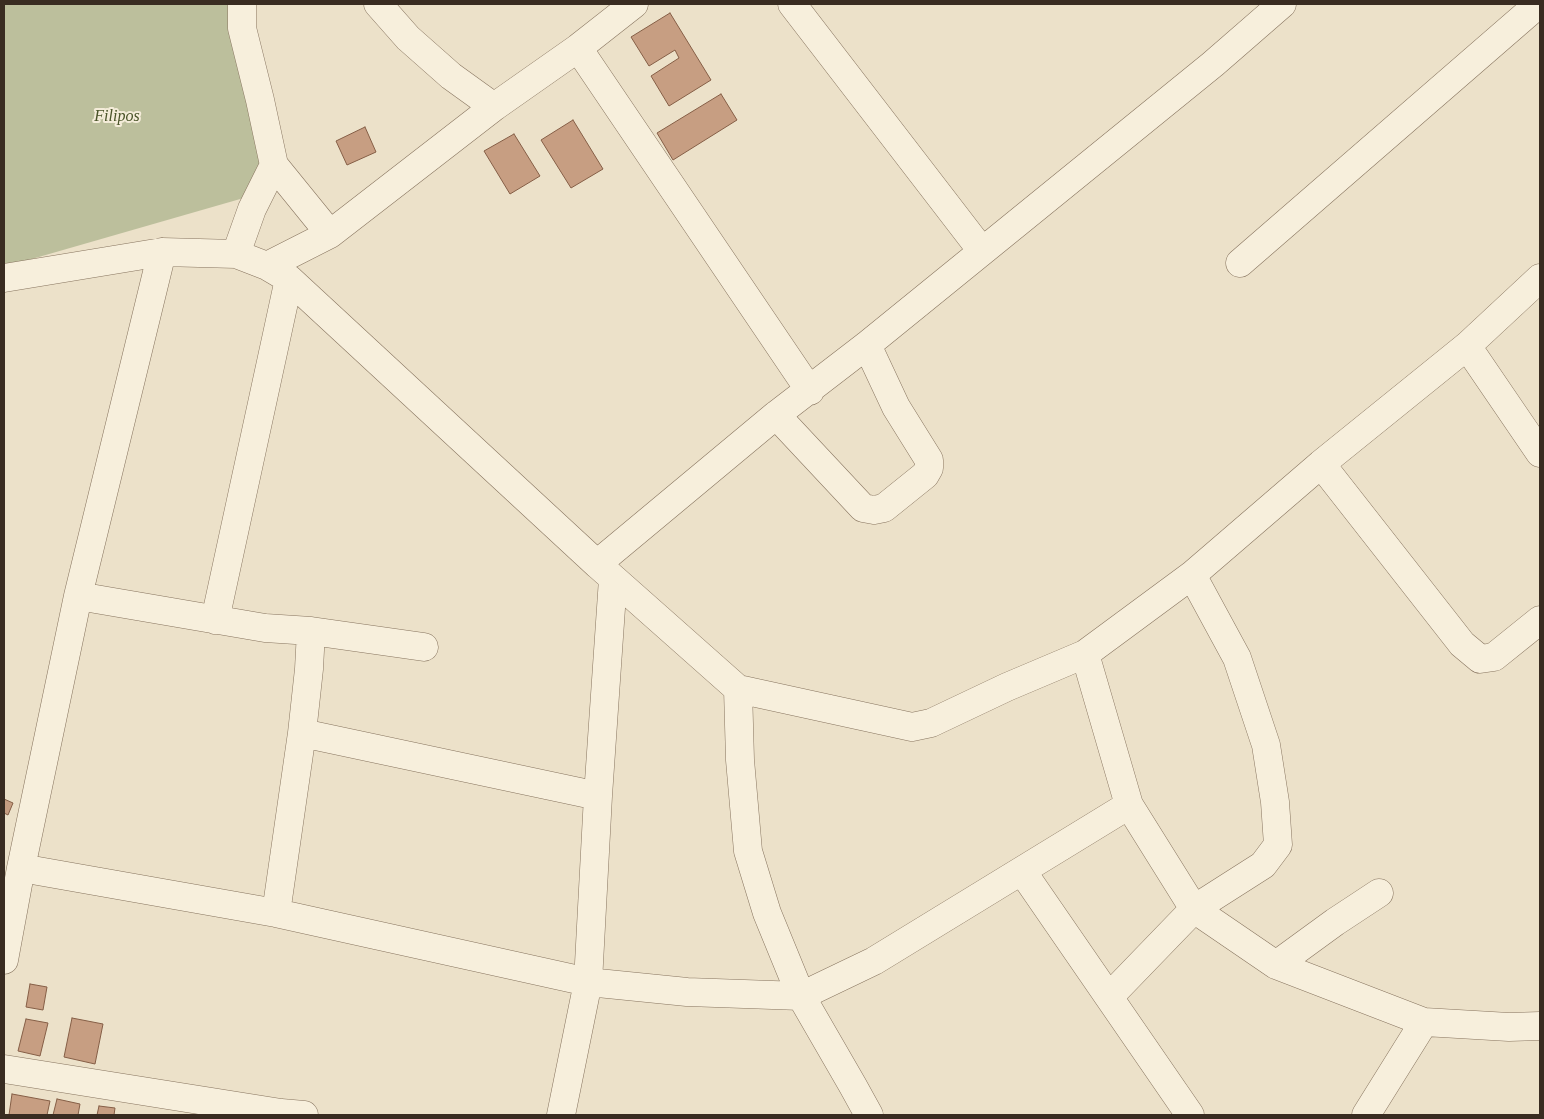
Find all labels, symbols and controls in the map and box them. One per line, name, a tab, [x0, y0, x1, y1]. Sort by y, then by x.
park label: Filipos	[94, 107, 140, 127]

